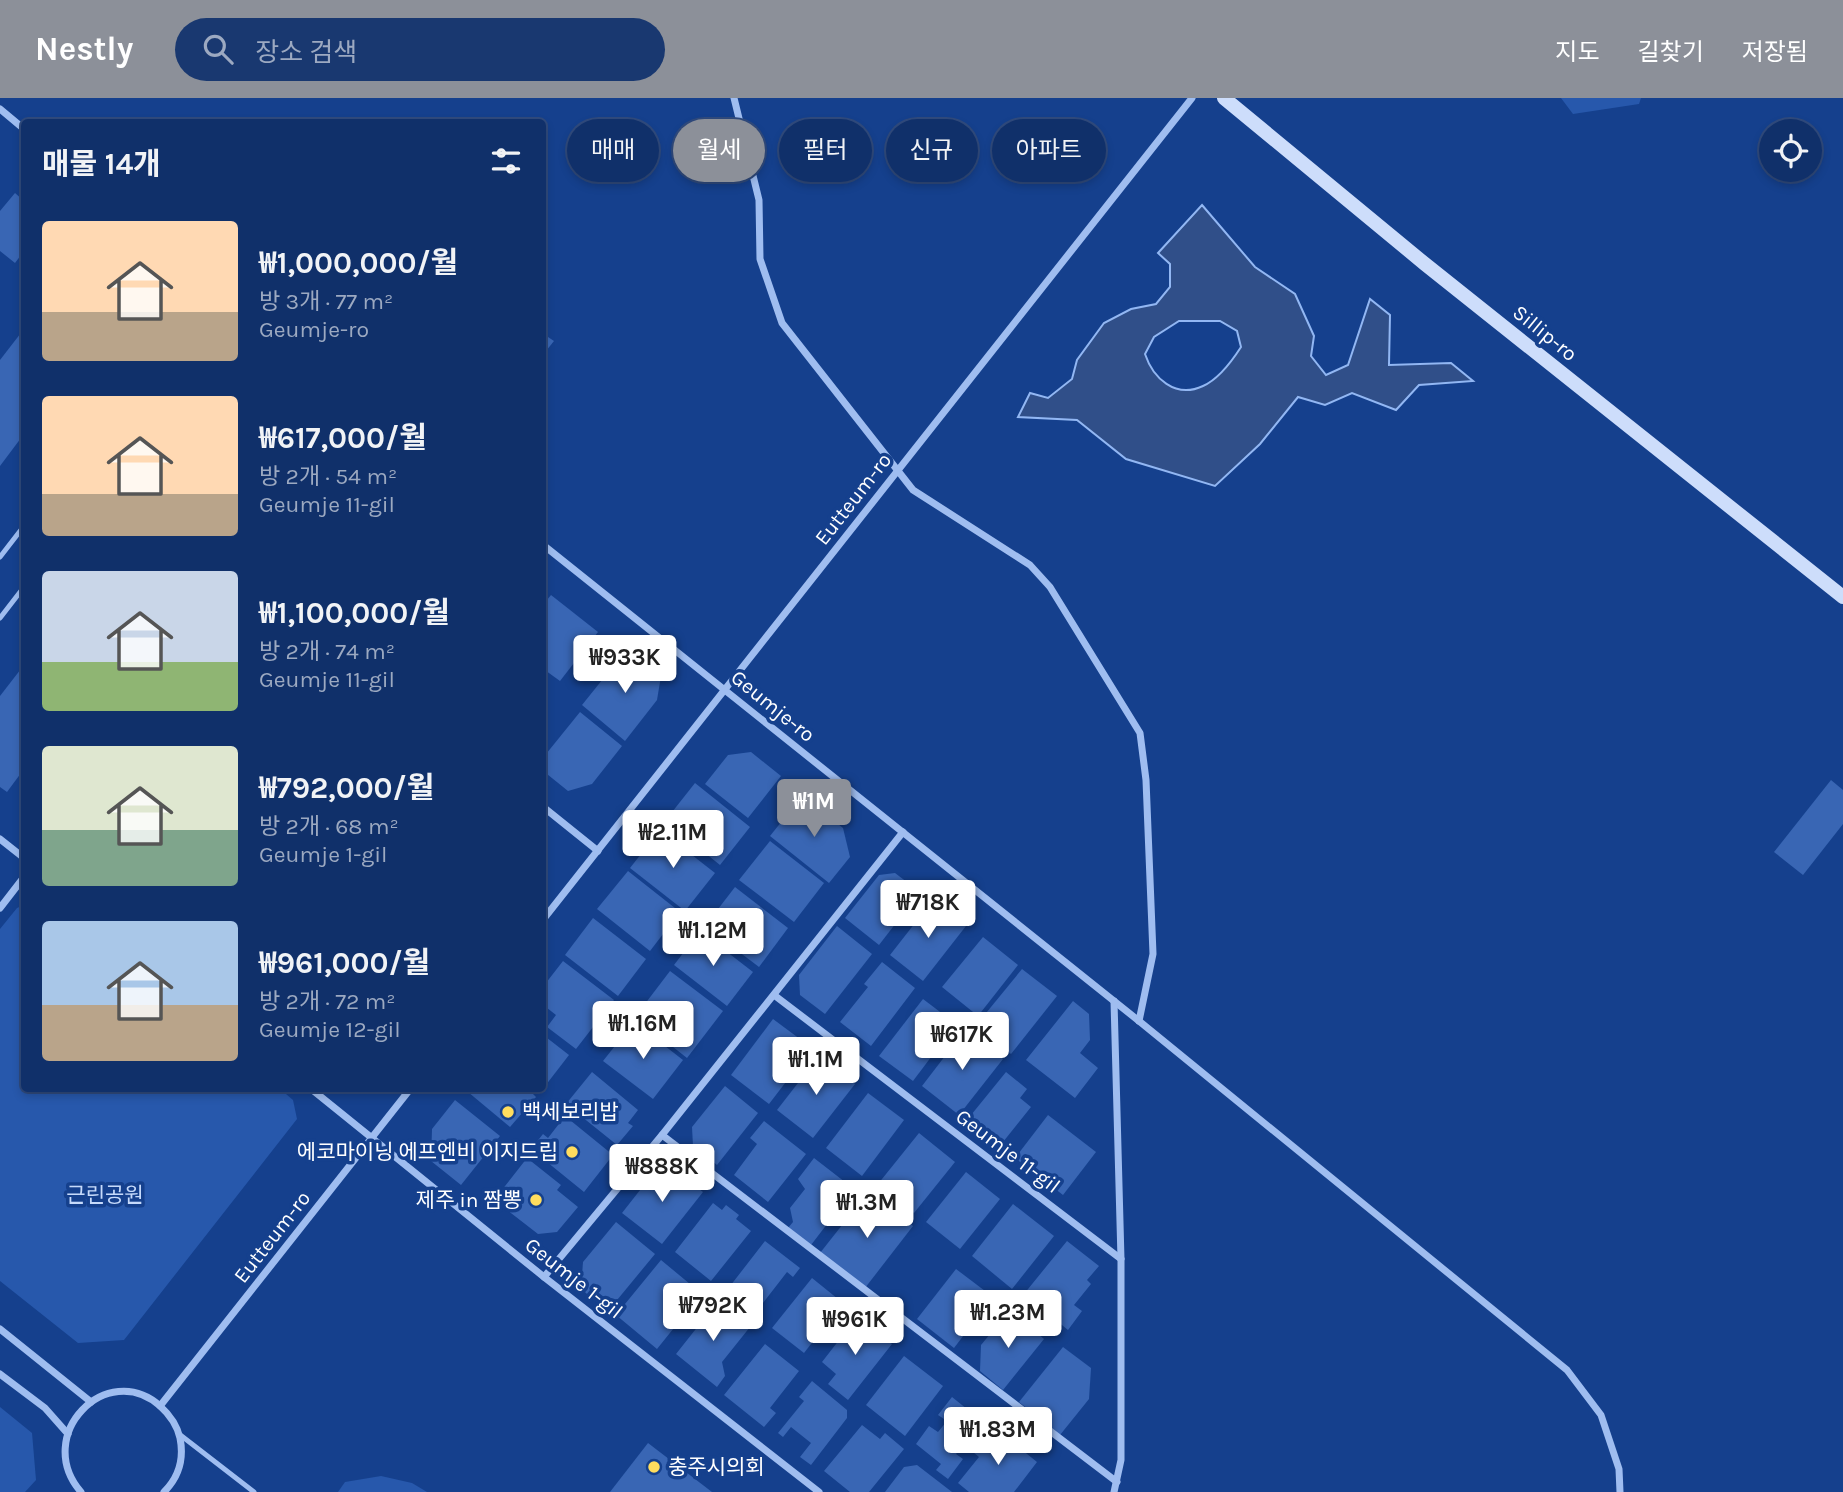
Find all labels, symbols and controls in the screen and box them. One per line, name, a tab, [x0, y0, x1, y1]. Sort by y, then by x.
search box	[175, 18, 665, 81]
text: Nestly	[35, 30, 133, 68]
icon: search	[199, 30, 237, 68]
text: 장소 검색	[255, 37, 357, 68]
text: 지도	[1555, 38, 1600, 66]
text: 길찾기	[1638, 38, 1704, 66]
text: 저장됨	[1742, 38, 1808, 66]
chip: 매매	[567, 119, 659, 182]
chip: 월세	[673, 119, 765, 182]
chip: 필터	[779, 119, 872, 182]
chip: 신규	[886, 119, 978, 182]
chip: 아파트	[992, 119, 1106, 182]
map controls	[1759, 119, 1822, 182]
button: locate	[1759, 119, 1822, 182]
icon: filters	[487, 142, 525, 180]
text: 매물 14개	[42, 146, 161, 182]
text: ₩1,000,000/월	[259, 245, 458, 281]
icon: home	[98, 249, 182, 333]
text: 방 3개 · 77 m²	[259, 288, 393, 315]
street label: Sillip-ro	[1508, 300, 1582, 366]
text: Geumje-ro	[259, 316, 369, 343]
text: ₩617,000/월	[259, 420, 427, 456]
icon: home	[98, 424, 182, 508]
street label: Eutteum-ro	[810, 448, 896, 550]
text: 방 2개 · 54 m²	[259, 463, 397, 490]
text: Geumje 11-gil	[259, 491, 395, 518]
text: ₩1,100,000/월	[259, 595, 450, 631]
icon: home	[98, 599, 182, 683]
pin: ₩933K	[576, 636, 674, 695]
text: 방 2개 · 74 m²	[259, 638, 395, 665]
text: ₩933K	[589, 644, 661, 671]
street label: Geumje-ro	[726, 665, 820, 747]
text: Geumje 11-gil	[259, 666, 395, 693]
text: ₩792,000/월	[259, 770, 434, 806]
icon: home	[98, 774, 182, 858]
pin: ₩1M	[780, 780, 848, 839]
text: ₩1M	[793, 788, 835, 815]
pin: ₩2.11M	[616, 810, 730, 870]
text: 방 2개 · 68 m²	[259, 813, 399, 840]
text: ₩2.11M	[639, 819, 707, 846]
text: Geumje 1-gil	[259, 841, 387, 868]
pin: ₩718K	[879, 880, 977, 940]
text: ₩718K	[896, 889, 960, 916]
pin: ₩1.12M	[656, 908, 770, 968]
text: ₩1.12M	[679, 917, 747, 944]
text: ₩961,000/월	[259, 945, 430, 981]
icon: home	[98, 949, 182, 1033]
text: 방 2개 · 72 m²	[259, 988, 395, 1015]
pin: ₩1.16M	[586, 1002, 700, 1061]
text: ₩1.16M	[609, 1010, 678, 1037]
pin: ₩617K	[913, 1012, 1011, 1072]
text: Geumje 12-gil	[259, 1016, 401, 1043]
text: ₩617K	[931, 1021, 993, 1048]
pin: ₩1.1M	[767, 1038, 865, 1097]
text: ₩1.1M	[788, 1046, 844, 1073]
place label: 백세보리밥	[522, 1100, 619, 1124]
marker: 백세보리밥	[500, 1104, 516, 1120]
street label: Geumje 11-gil	[951, 1104, 1065, 1198]
place label: 에코마이닝 에프엔비 이지드립	[297, 1140, 558, 1164]
marker: 에코마이닝 에프엔비 이지드립	[564, 1144, 580, 1160]
pin: ₩888K	[613, 1144, 711, 1204]
text: ₩888K	[625, 1153, 699, 1180]
pin: ₩1.3M	[818, 1180, 916, 1240]
park label: 근린공원	[66, 1183, 144, 1207]
street label: Eutteum-ro	[229, 1186, 315, 1288]
place label: 제주 in 짬뽕	[416, 1188, 522, 1212]
text: ₩1.3M	[836, 1189, 898, 1216]
marker: 제주 in 짬뽕	[528, 1192, 544, 1208]
street label: Geumje 1-gil	[520, 1232, 628, 1324]
pin: ₩792K	[664, 1284, 762, 1343]
pin: ₩1.23M	[951, 1290, 1065, 1350]
text: ₩792K	[679, 1292, 747, 1319]
pin: ₩961K	[806, 1298, 904, 1357]
text: ₩1.23M	[970, 1299, 1046, 1326]
text: ₩961K	[823, 1306, 887, 1333]
pin: ₩1.83M	[941, 1408, 1055, 1467]
text: ₩1.83M	[960, 1416, 1036, 1443]
place label: 충주시의회	[668, 1455, 765, 1479]
marker: 충주시의회	[646, 1459, 662, 1475]

